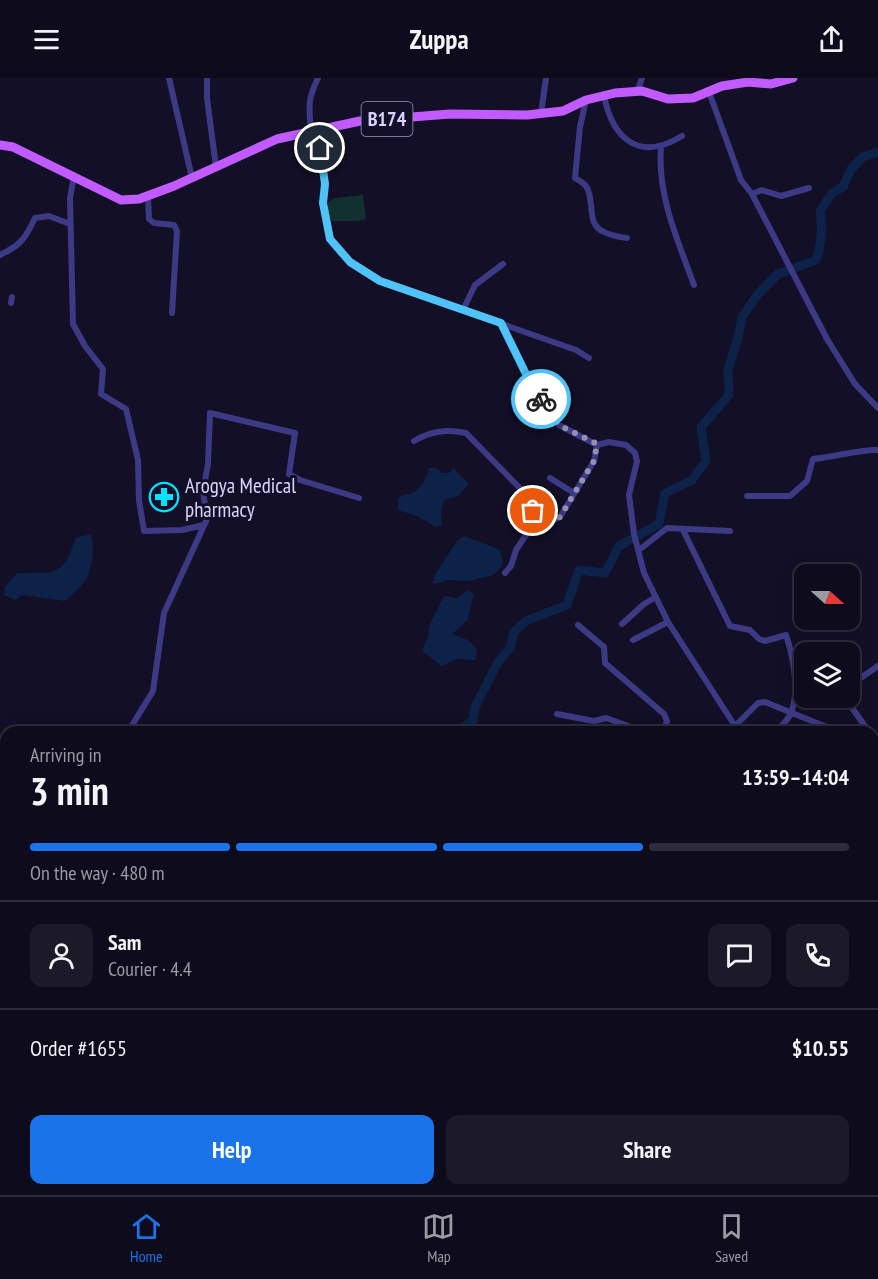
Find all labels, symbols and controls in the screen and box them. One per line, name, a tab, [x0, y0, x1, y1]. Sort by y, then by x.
text: Zuppa	[409, 22, 469, 56]
icon: menu	[30, 23, 63, 56]
icon: share	[815, 23, 848, 56]
road number: B174	[362, 102, 412, 136]
pin	[294, 122, 345, 173]
icon: home	[303, 131, 336, 164]
courier	[511, 369, 571, 429]
icon: bike	[525, 383, 558, 416]
place label: Arogya Medical pharmacy	[185, 472, 296, 523]
pharmacy icon: Arogya Medical pharmacy	[148, 481, 180, 513]
pin	[507, 485, 558, 536]
icon: bag	[516, 494, 549, 527]
north arrow	[794, 564, 860, 630]
map controls	[794, 564, 860, 708]
button: layers	[794, 642, 860, 708]
text: Arriving in	[30, 742, 102, 768]
text: 13:59–14:04	[742, 763, 849, 791]
text: 3 min	[30, 765, 109, 816]
text: On the way · 480 m	[30, 860, 165, 886]
button: person	[30, 924, 93, 987]
button: chat	[708, 924, 771, 987]
button: phone	[786, 924, 849, 987]
text: Sam	[108, 928, 141, 956]
text: Courier · 4.4	[108, 956, 192, 982]
text: Order #1655	[30, 1034, 127, 1062]
text: $10.55	[792, 1034, 849, 1062]
button: Help	[30, 1115, 434, 1184]
button: Share	[446, 1115, 849, 1184]
tab: Home	[130, 1210, 163, 1266]
tab: Map	[422, 1210, 455, 1266]
tab: Saved	[715, 1210, 748, 1266]

